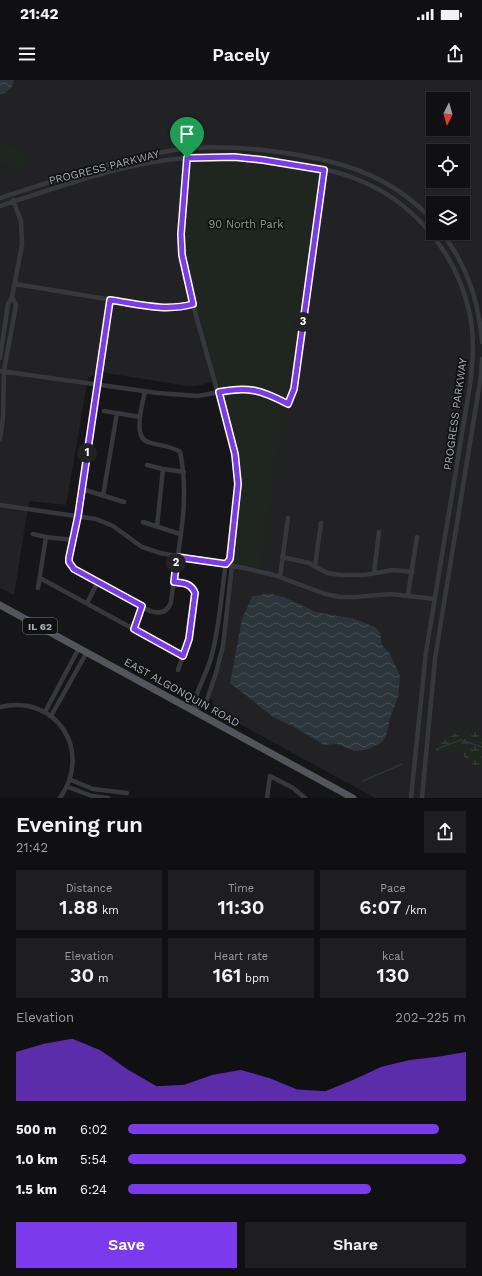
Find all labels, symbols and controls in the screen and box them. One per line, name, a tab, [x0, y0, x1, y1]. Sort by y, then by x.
text: 21:42	[20, 5, 58, 23]
icon: menu	[16, 43, 38, 65]
icon: share	[444, 43, 466, 65]
text: Pacely	[212, 44, 270, 65]
north arrow	[426, 92, 470, 136]
map controls	[426, 92, 470, 240]
pin	[170, 117, 204, 158]
icon: arrive	[176, 123, 198, 145]
button: locate	[426, 144, 470, 188]
street label: PROGRESS PARKWAY	[48, 147, 161, 187]
button: layers	[426, 196, 470, 240]
park label: 90 North Park	[209, 218, 283, 231]
pin: 3	[293, 312, 313, 332]
text: 3	[300, 315, 306, 328]
street label: PROGRESS PARKWAY	[441, 356, 470, 471]
pin: 1	[77, 443, 97, 463]
text: 1	[85, 446, 89, 459]
pin: 2	[166, 553, 186, 573]
text: 2	[173, 556, 179, 569]
road number: IL 62	[23, 618, 57, 634]
street label: EAST ALGONQUIN ROAD	[122, 655, 242, 730]
button: share	[424, 811, 466, 853]
text: Evening run	[16, 812, 143, 837]
text: 21:42	[16, 840, 48, 855]
text: Distance	[66, 882, 112, 895]
text: Time	[228, 882, 254, 895]
text: Pace	[380, 882, 406, 895]
text: 1.88	[59, 895, 98, 919]
text: 11:30	[217, 895, 265, 919]
text: 6:07	[359, 895, 402, 919]
text: km	[98, 904, 119, 917]
text: /km	[402, 904, 427, 917]
text: Elevation	[64, 950, 114, 963]
text: Heart rate	[214, 950, 268, 963]
text: kcal	[382, 950, 404, 963]
text: 30	[70, 963, 94, 987]
text: 161	[213, 963, 241, 987]
text: 130	[377, 963, 409, 987]
text: m	[94, 972, 108, 985]
text: bpm	[241, 972, 269, 985]
text: Elevation	[16, 1010, 74, 1025]
text: 202–225 m	[395, 1010, 466, 1025]
text: 500 m	[16, 1122, 56, 1137]
text: 6:02	[80, 1122, 107, 1137]
text: 1.0 km	[16, 1152, 58, 1167]
text: 5:54	[80, 1152, 107, 1167]
text: 1.5 km	[16, 1182, 57, 1197]
text: 6:24	[80, 1182, 107, 1197]
button: Save	[16, 1222, 237, 1268]
button: Share	[245, 1222, 466, 1268]

